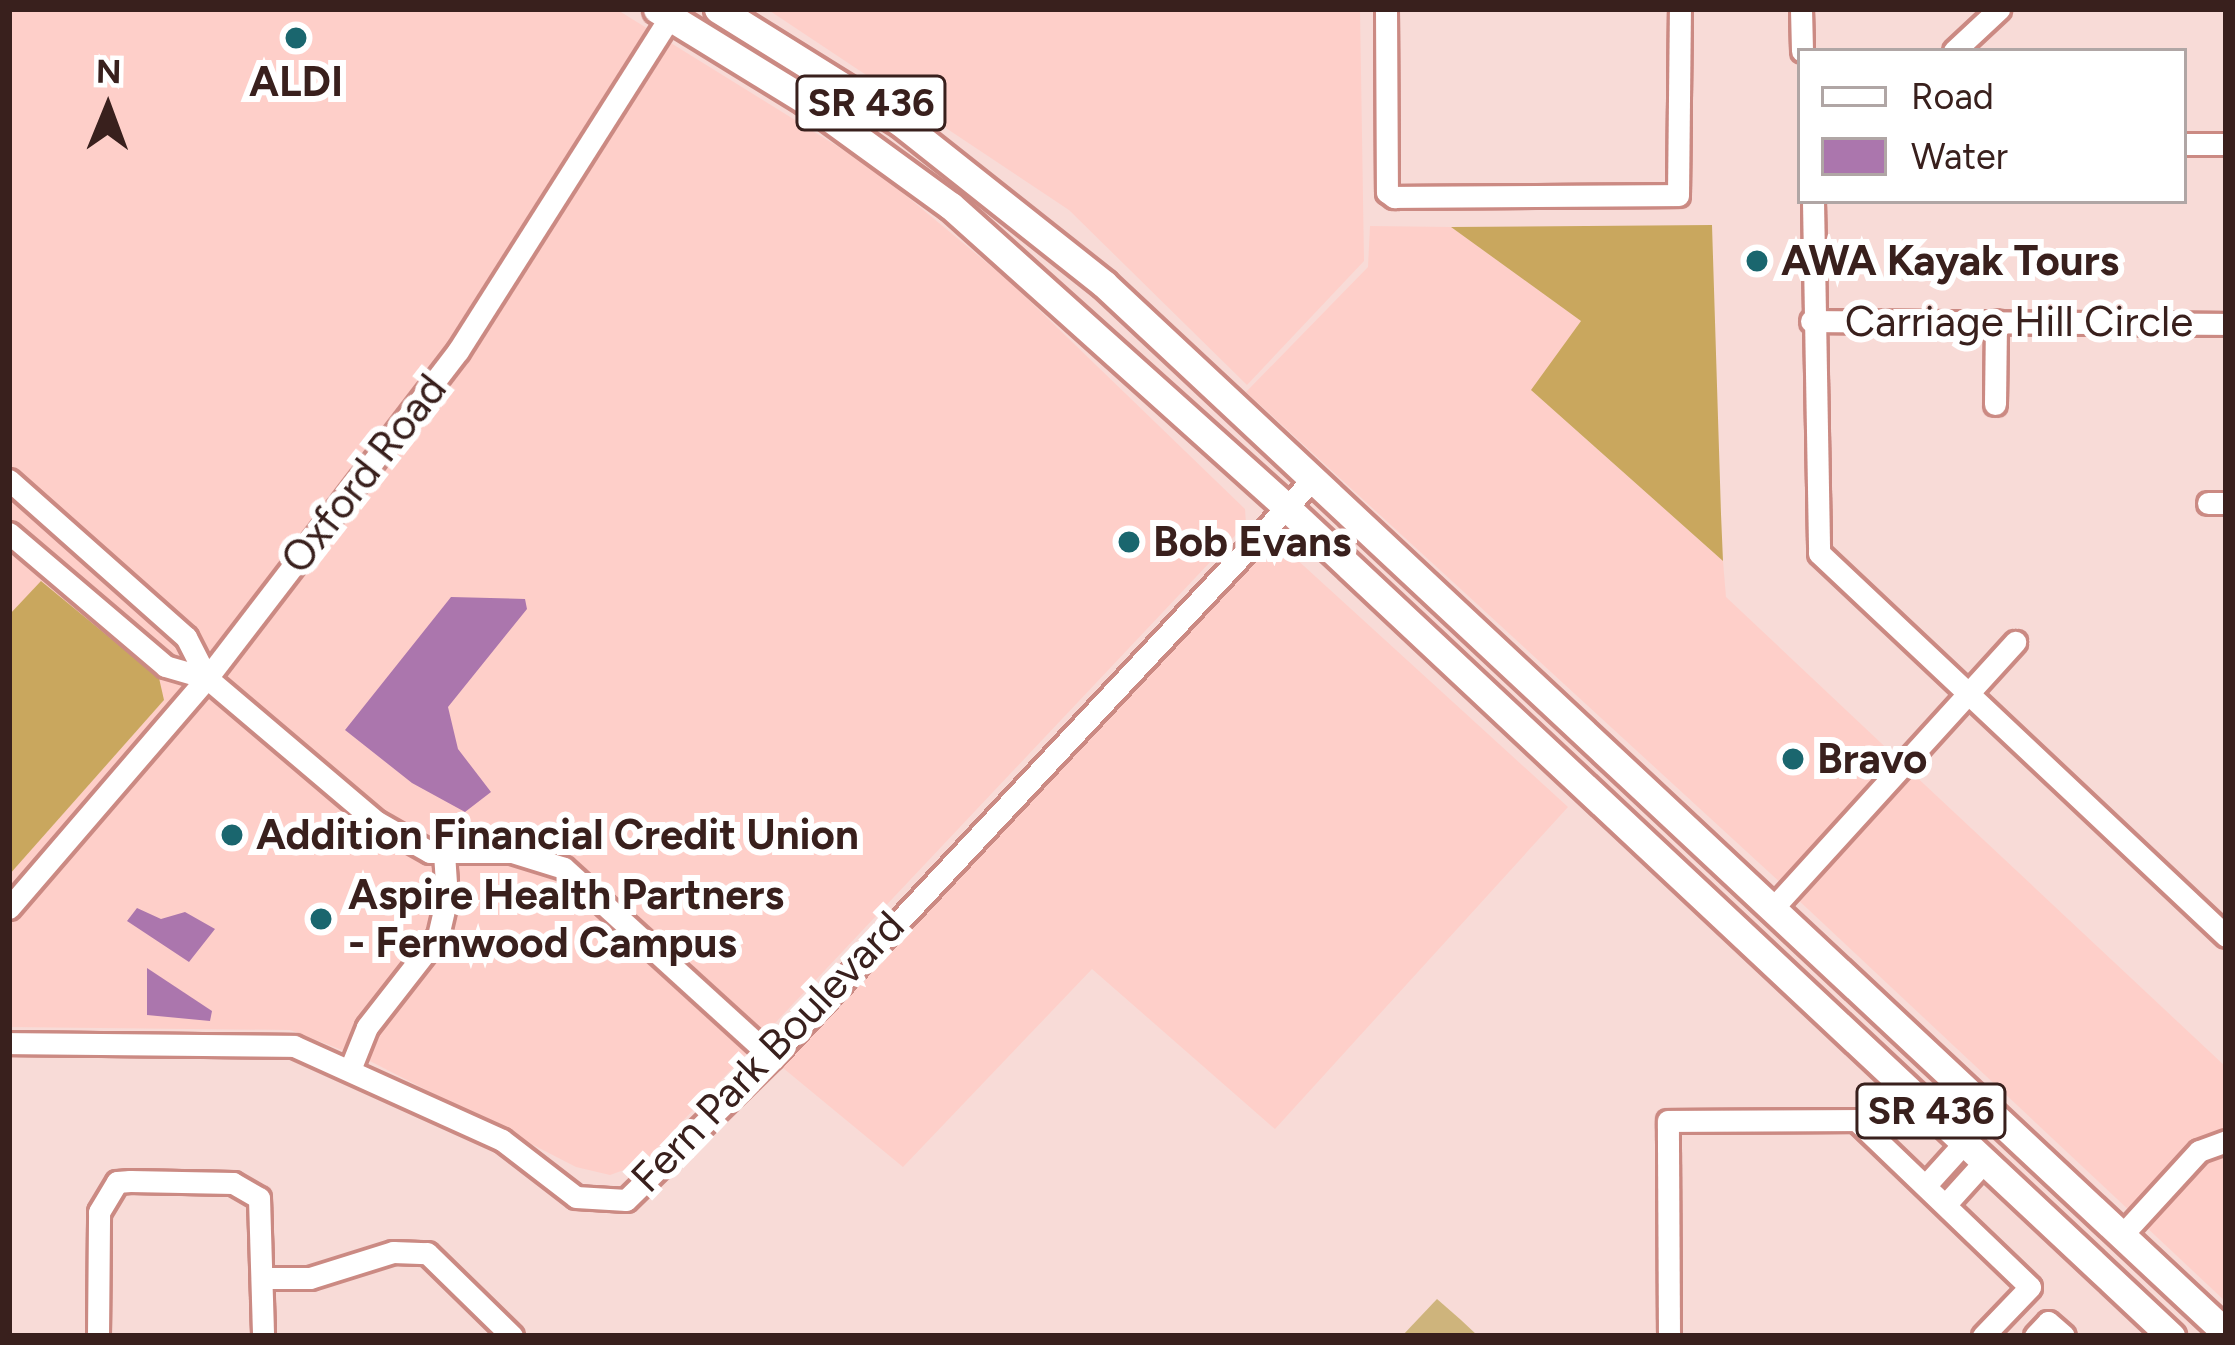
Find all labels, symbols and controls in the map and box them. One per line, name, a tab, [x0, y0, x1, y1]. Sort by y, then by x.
marker: ALDI	[283, 25, 309, 51]
north arrow	[48, 48, 168, 168]
legend	[1797, 48, 2187, 204]
text: N	[96, 52, 122, 91]
place label: ALDI	[249, 57, 343, 107]
road number: SR 436	[793, 70, 949, 136]
text: Road	[1911, 75, 1994, 118]
text: Water	[1911, 135, 2008, 178]
place label: AWA Kayak Tours	[1781, 236, 2119, 286]
marker: AWA Kayak Tours	[1744, 248, 1770, 274]
street label: Carriage Hill Circle	[1845, 297, 2193, 347]
street label: Oxford Road	[271, 365, 457, 583]
place label: Bob Evans	[1153, 517, 1351, 567]
marker: Bob Evans	[1116, 529, 1142, 555]
place label: Bravo	[1817, 734, 1928, 784]
marker: Bravo	[1780, 746, 1806, 772]
place label: Addition Financial Credit Union	[256, 810, 859, 860]
marker: Addition Financial Credit Union	[219, 822, 245, 848]
place label: Aspire Health Partners - Fernwood Campus	[348, 870, 784, 968]
street label: Fern Park Boulevard	[621, 901, 915, 1203]
marker: Aspire Health Partners - Fernwood Campus	[305, 903, 337, 935]
road number: SR 436	[1853, 1078, 2009, 1144]

